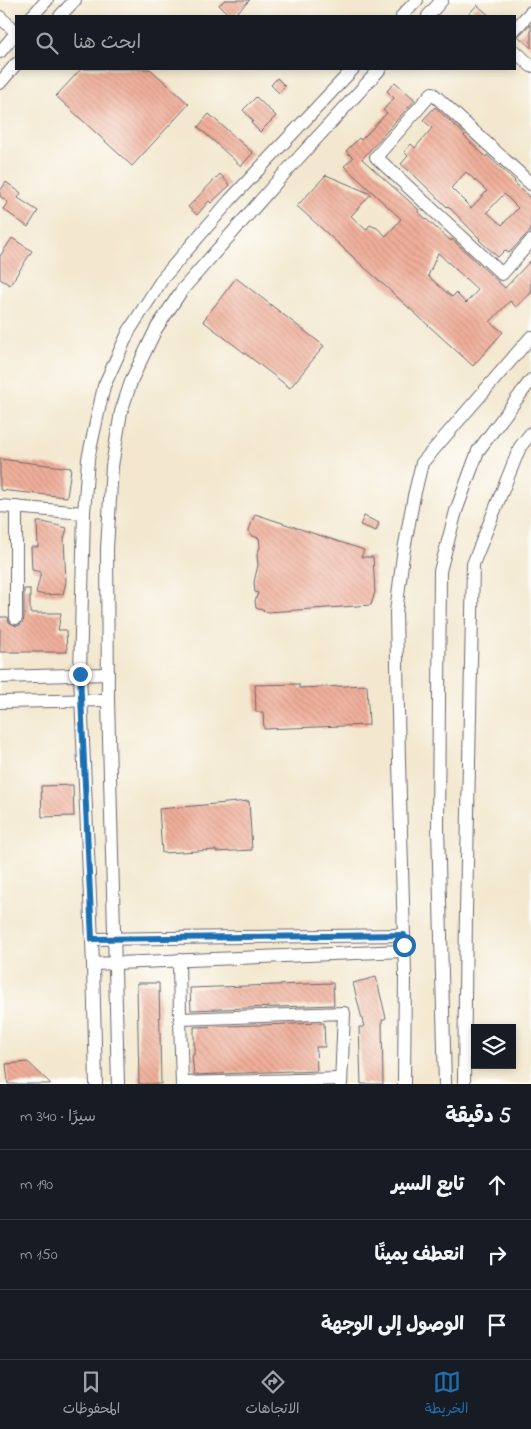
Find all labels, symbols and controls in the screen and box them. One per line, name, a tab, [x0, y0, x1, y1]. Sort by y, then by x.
search box	[15, 15, 516, 70]
icon: search	[33, 29, 61, 57]
text: ابحث هنا	[73, 30, 141, 57]
route end	[69, 663, 92, 686]
route start	[393, 934, 416, 957]
map controls	[471, 1024, 516, 1069]
button: layers	[471, 1024, 516, 1069]
text: 5 دقيقة	[445, 1102, 511, 1132]
text: سيرًا · 340 m	[20, 1105, 96, 1129]
icon: ahead	[483, 1171, 511, 1199]
text: تابع السير	[392, 1172, 464, 1199]
text: 190 m	[20, 1173, 53, 1197]
icon: right	[483, 1241, 511, 1269]
text: انعطف يمينًا	[374, 1242, 464, 1269]
text: 150 m	[20, 1243, 58, 1267]
icon: arrive	[483, 1311, 511, 1339]
text: الوصول إلى الوجهة	[321, 1312, 464, 1339]
tab: المحفوظات	[63, 1368, 120, 1421]
tab: الاتجاهات	[245, 1368, 300, 1421]
tab: الخريطة	[425, 1368, 468, 1421]

